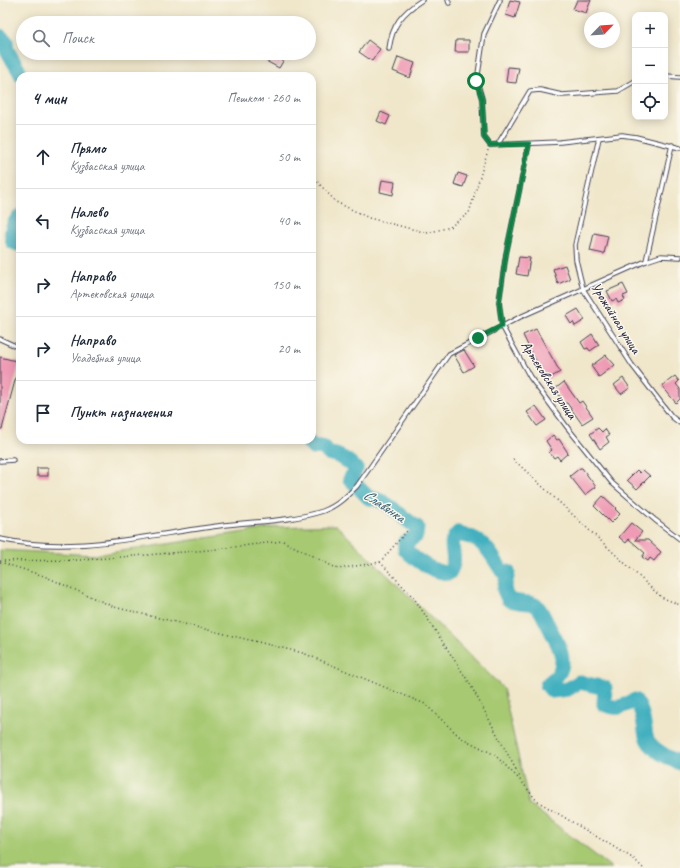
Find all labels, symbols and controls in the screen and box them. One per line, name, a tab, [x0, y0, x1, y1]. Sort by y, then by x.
north arrow	[584, 12, 620, 48]
map controls	[632, 12, 668, 120]
button: +	[632, 12, 668, 48]
search box	[16, 16, 316, 60]
icon: search	[30, 27, 52, 49]
text: Поиск	[62, 29, 94, 48]
button: −	[632, 48, 668, 84]
route start	[467, 72, 485, 90]
button: locate	[632, 84, 668, 120]
text: 4 мин	[32, 88, 67, 109]
text: Пешком · 260 m	[227, 90, 300, 106]
text: Прямо	[70, 139, 106, 158]
icon: ahead	[32, 146, 54, 168]
text: 50 m	[278, 149, 300, 165]
text: Кузбасская улица	[70, 158, 145, 174]
text: Налево	[70, 203, 108, 222]
icon: left	[32, 210, 54, 232]
text: 40 m	[278, 213, 300, 229]
text: Кузбасская улица	[70, 222, 145, 238]
text: Направо	[70, 267, 116, 286]
icon: right	[32, 274, 54, 296]
text: 150 m	[272, 277, 300, 293]
street label: Урожайная улица	[587, 279, 645, 358]
text: Артековская улица	[70, 286, 154, 302]
route end	[469, 329, 487, 347]
text: Направо	[70, 331, 116, 350]
icon: right	[32, 338, 54, 360]
street label: Артековская улица	[517, 338, 581, 423]
text: 20 m	[278, 341, 300, 357]
text: Усадебная улица	[70, 350, 141, 366]
icon: arrive	[32, 402, 54, 424]
text: Пункт назначения	[70, 403, 172, 422]
water label: Славянка	[360, 485, 410, 528]

